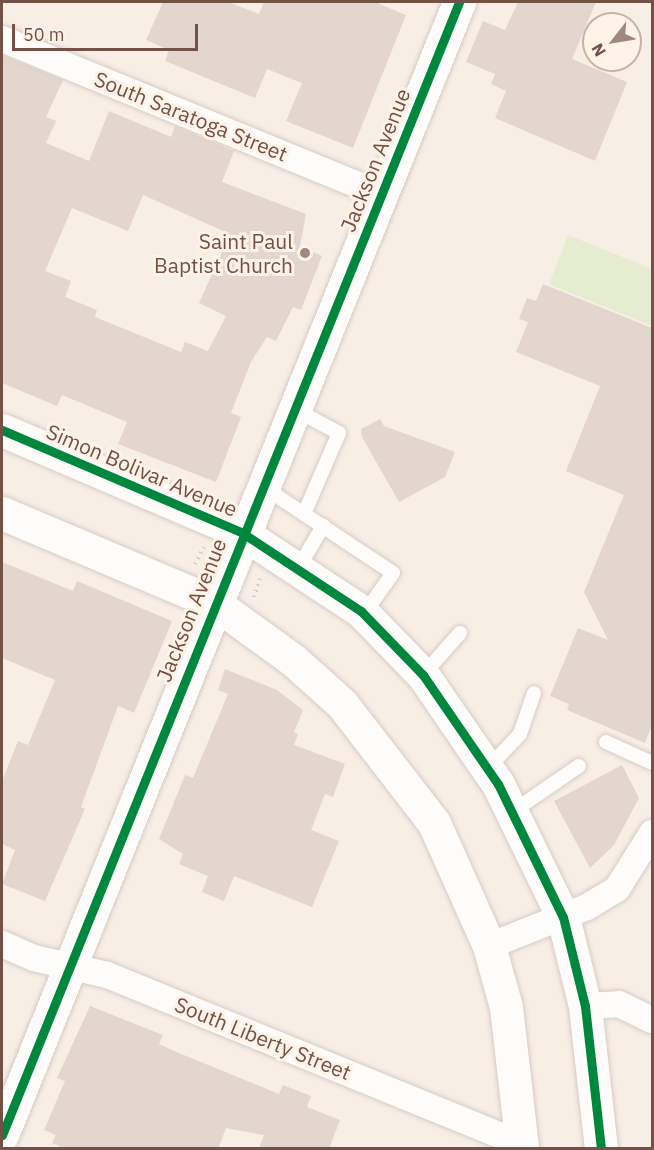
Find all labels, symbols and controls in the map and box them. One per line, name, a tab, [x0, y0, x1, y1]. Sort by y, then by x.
scale bar	[15, 12, 201, 50]
north arrow	[582, 12, 642, 72]
text: 50 m	[23, 23, 65, 46]
text: N	[587, 40, 610, 60]
street label: South Saratoga Street	[91, 66, 291, 166]
street label: Jackson Avenue	[335, 85, 415, 235]
place label: Saint Paul Baptist Church	[154, 228, 293, 278]
marker: Saint Paul Baptist Church	[298, 246, 312, 260]
street label: Simon Bolivar Avenue	[43, 418, 241, 522]
street label: Jackson Avenue	[151, 535, 231, 685]
street label: South Liberty Street	[171, 991, 355, 1085]

